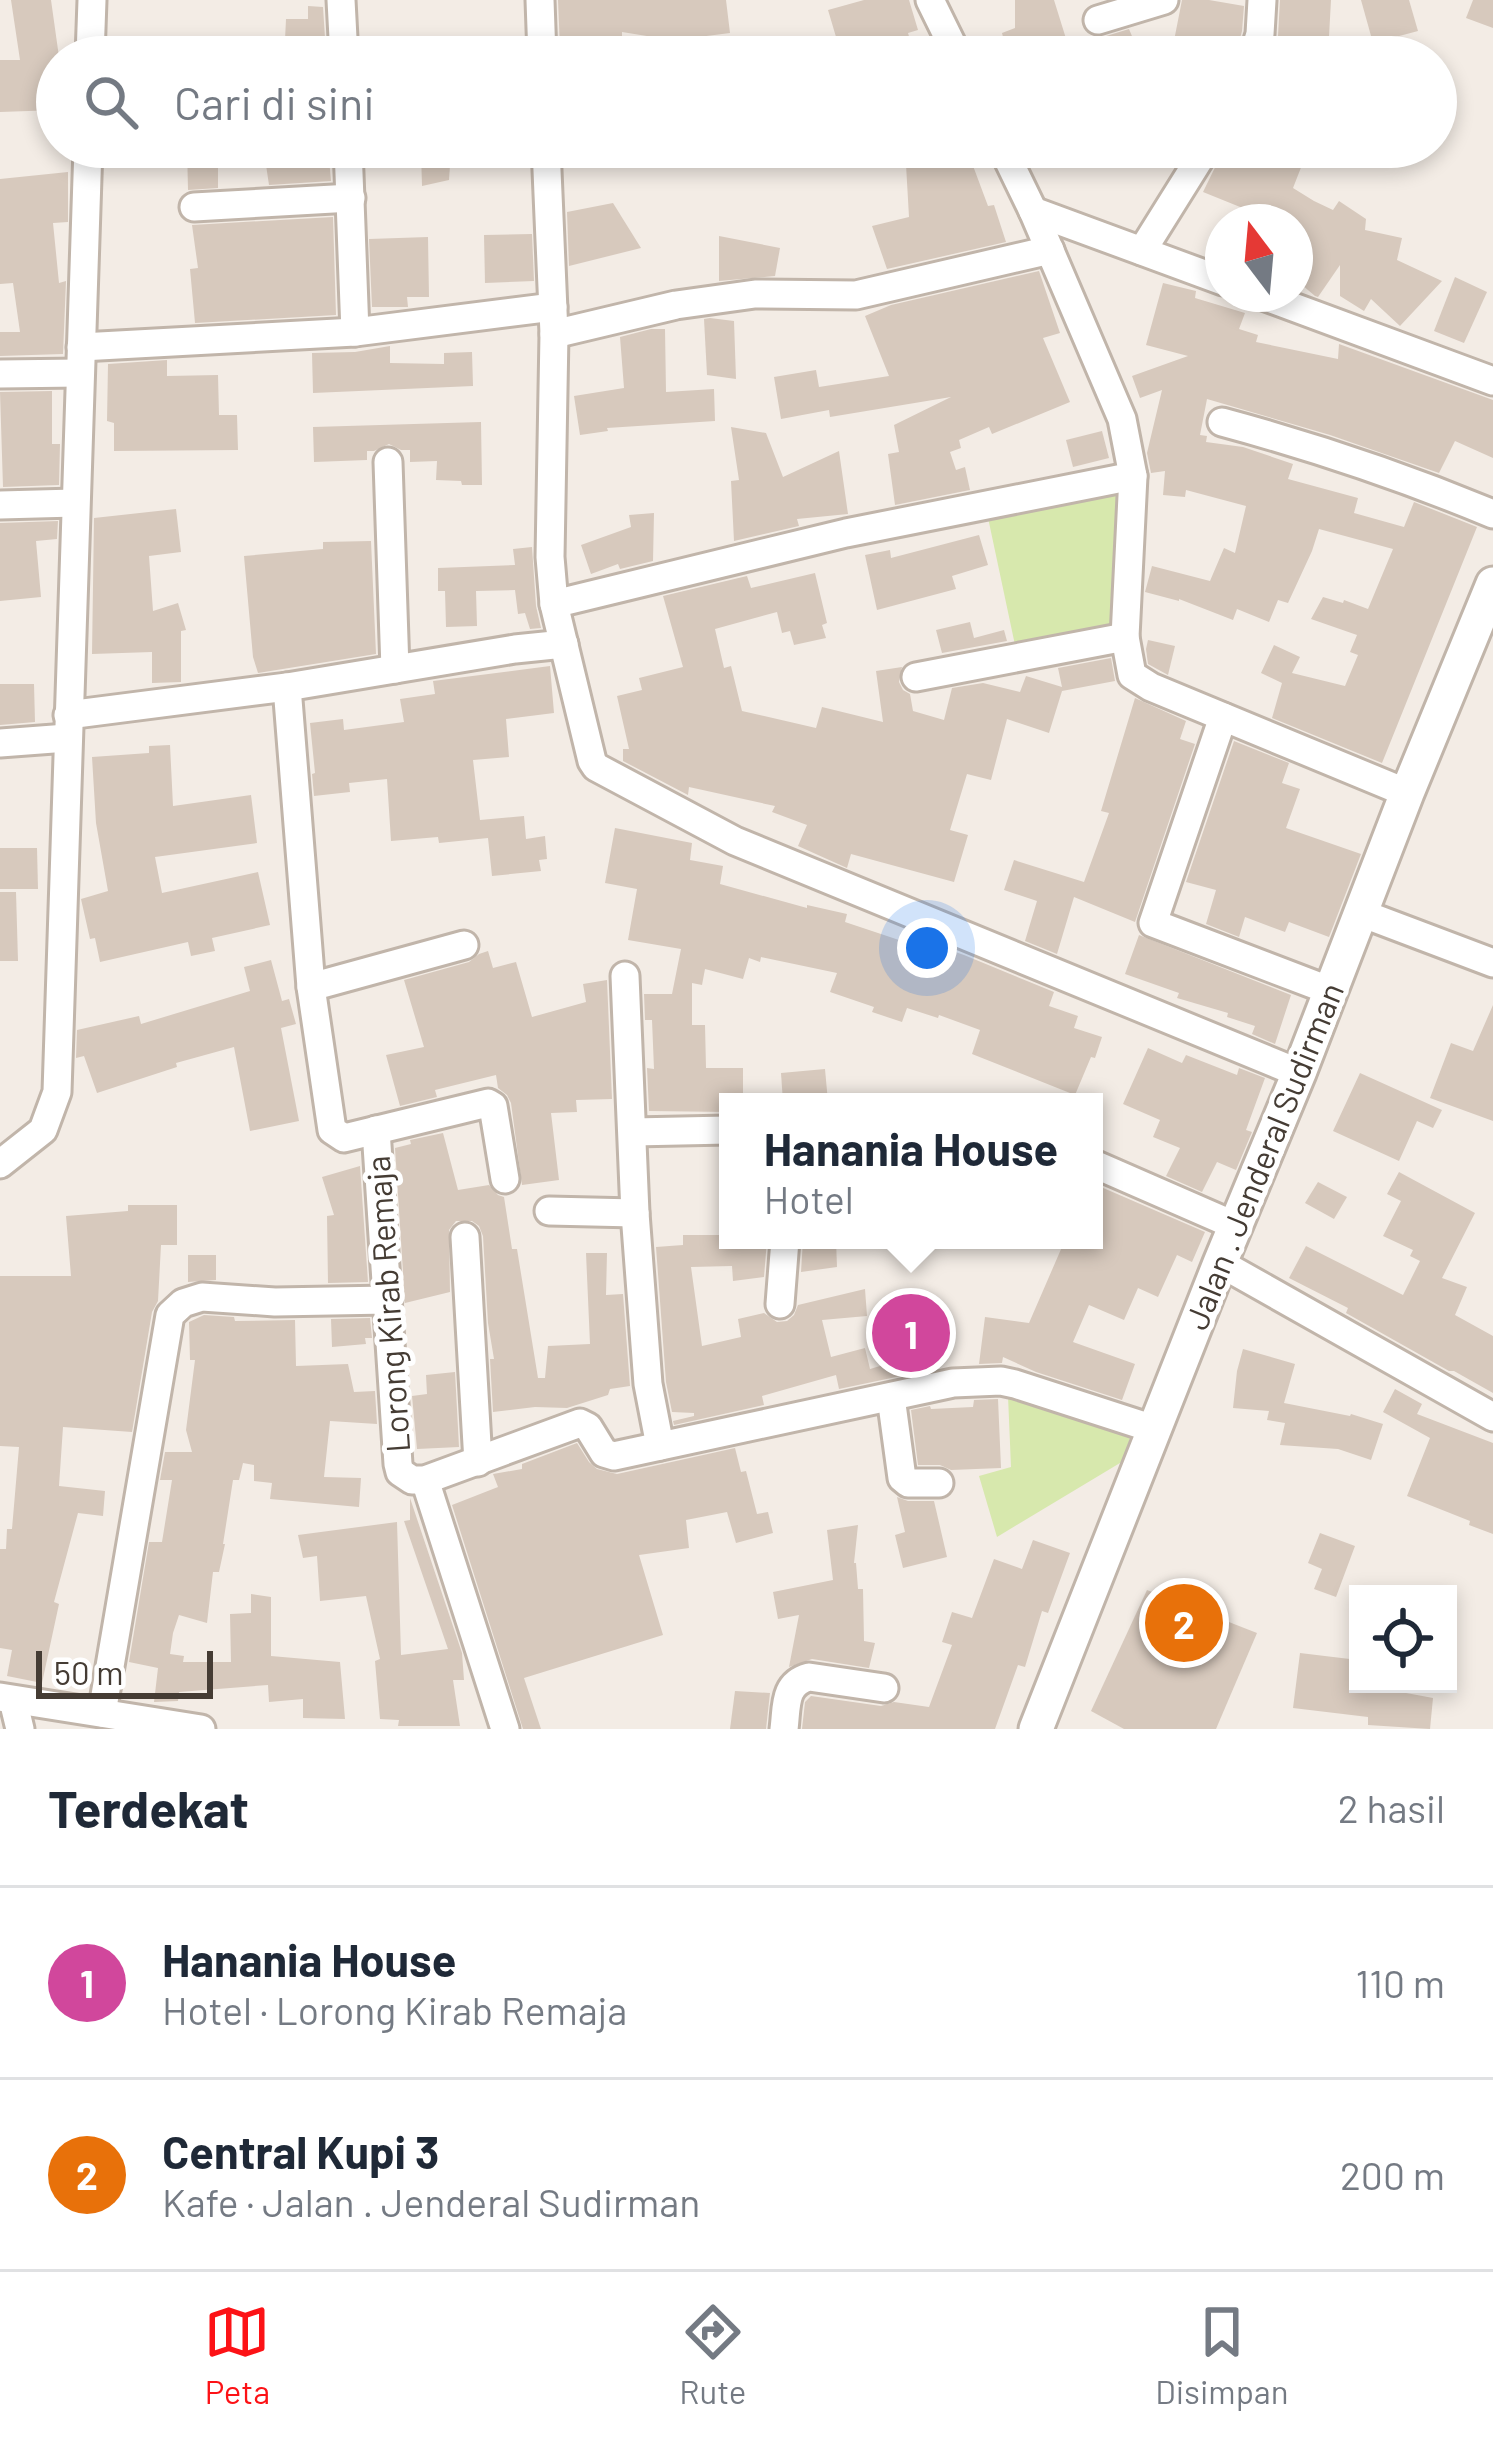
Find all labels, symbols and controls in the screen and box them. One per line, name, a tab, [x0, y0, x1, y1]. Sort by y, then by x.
search box	[36, 36, 1457, 168]
icon: search	[78, 69, 144, 135]
text: Cari di sini	[174, 75, 375, 129]
north arrow	[1205, 204, 1313, 312]
your location	[897, 918, 957, 978]
street label: Jalan . Jenderal Sudirman	[1175, 976, 1351, 1335]
popup	[719, 1093, 1103, 1249]
text: Hanania House	[764, 1121, 1058, 1175]
street label: Lorong Kirab Remaja	[357, 1154, 417, 1454]
text: Hotel	[764, 1175, 854, 1222]
pin: 1	[872, 1288, 950, 1378]
pin: 2	[1145, 1578, 1223, 1668]
map controls	[1349, 1585, 1457, 1693]
button: locate	[1349, 1585, 1457, 1693]
scale bar	[36, 1645, 213, 1698]
text: 50 m	[54, 1652, 124, 1692]
text: Terdekat	[48, 1777, 249, 1838]
text: 2 hasil	[1338, 1784, 1445, 1831]
text: Hanania House	[162, 1932, 456, 1986]
text: 1	[80, 1959, 94, 2006]
text: 110 m	[1355, 1959, 1445, 2006]
text: Hotel · Lorong Kirab Remaja	[162, 1986, 627, 2033]
text: Central Kupi 3	[162, 2124, 439, 2178]
text: 2	[76, 2151, 98, 2198]
text: 200 m	[1340, 2151, 1445, 2198]
text: Kafe · Jalan . Jenderal Sudirman	[162, 2178, 700, 2225]
tab: Peta	[204, 2299, 270, 2411]
tab: Rute	[679, 2299, 746, 2411]
tab: Disimpan	[1155, 2299, 1289, 2411]

